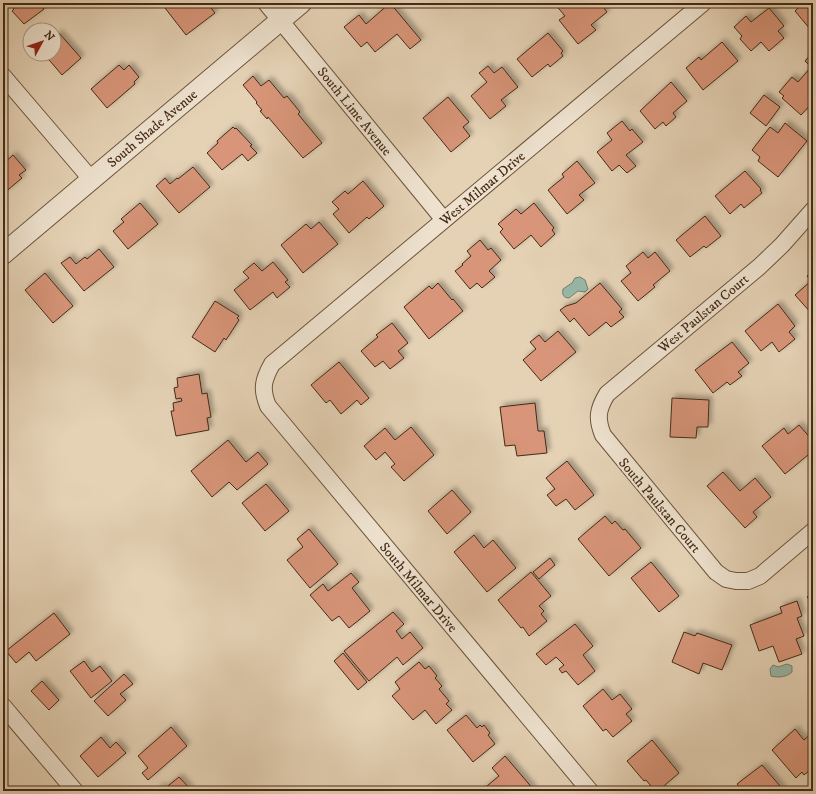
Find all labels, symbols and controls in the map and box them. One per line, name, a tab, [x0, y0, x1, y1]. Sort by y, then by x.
north arrow	[22, 22, 62, 62]
text: N	[41, 28, 57, 44]
street label: South Lime Avenue	[313, 64, 396, 160]
street label: South Shade Avenue	[104, 86, 202, 172]
street label: West Milmar Drive	[435, 147, 529, 231]
street label: West Paulstan Court	[654, 270, 753, 358]
street label: South Paulstan Court	[614, 454, 705, 557]
street label: South Milmar Drive	[375, 539, 461, 637]

